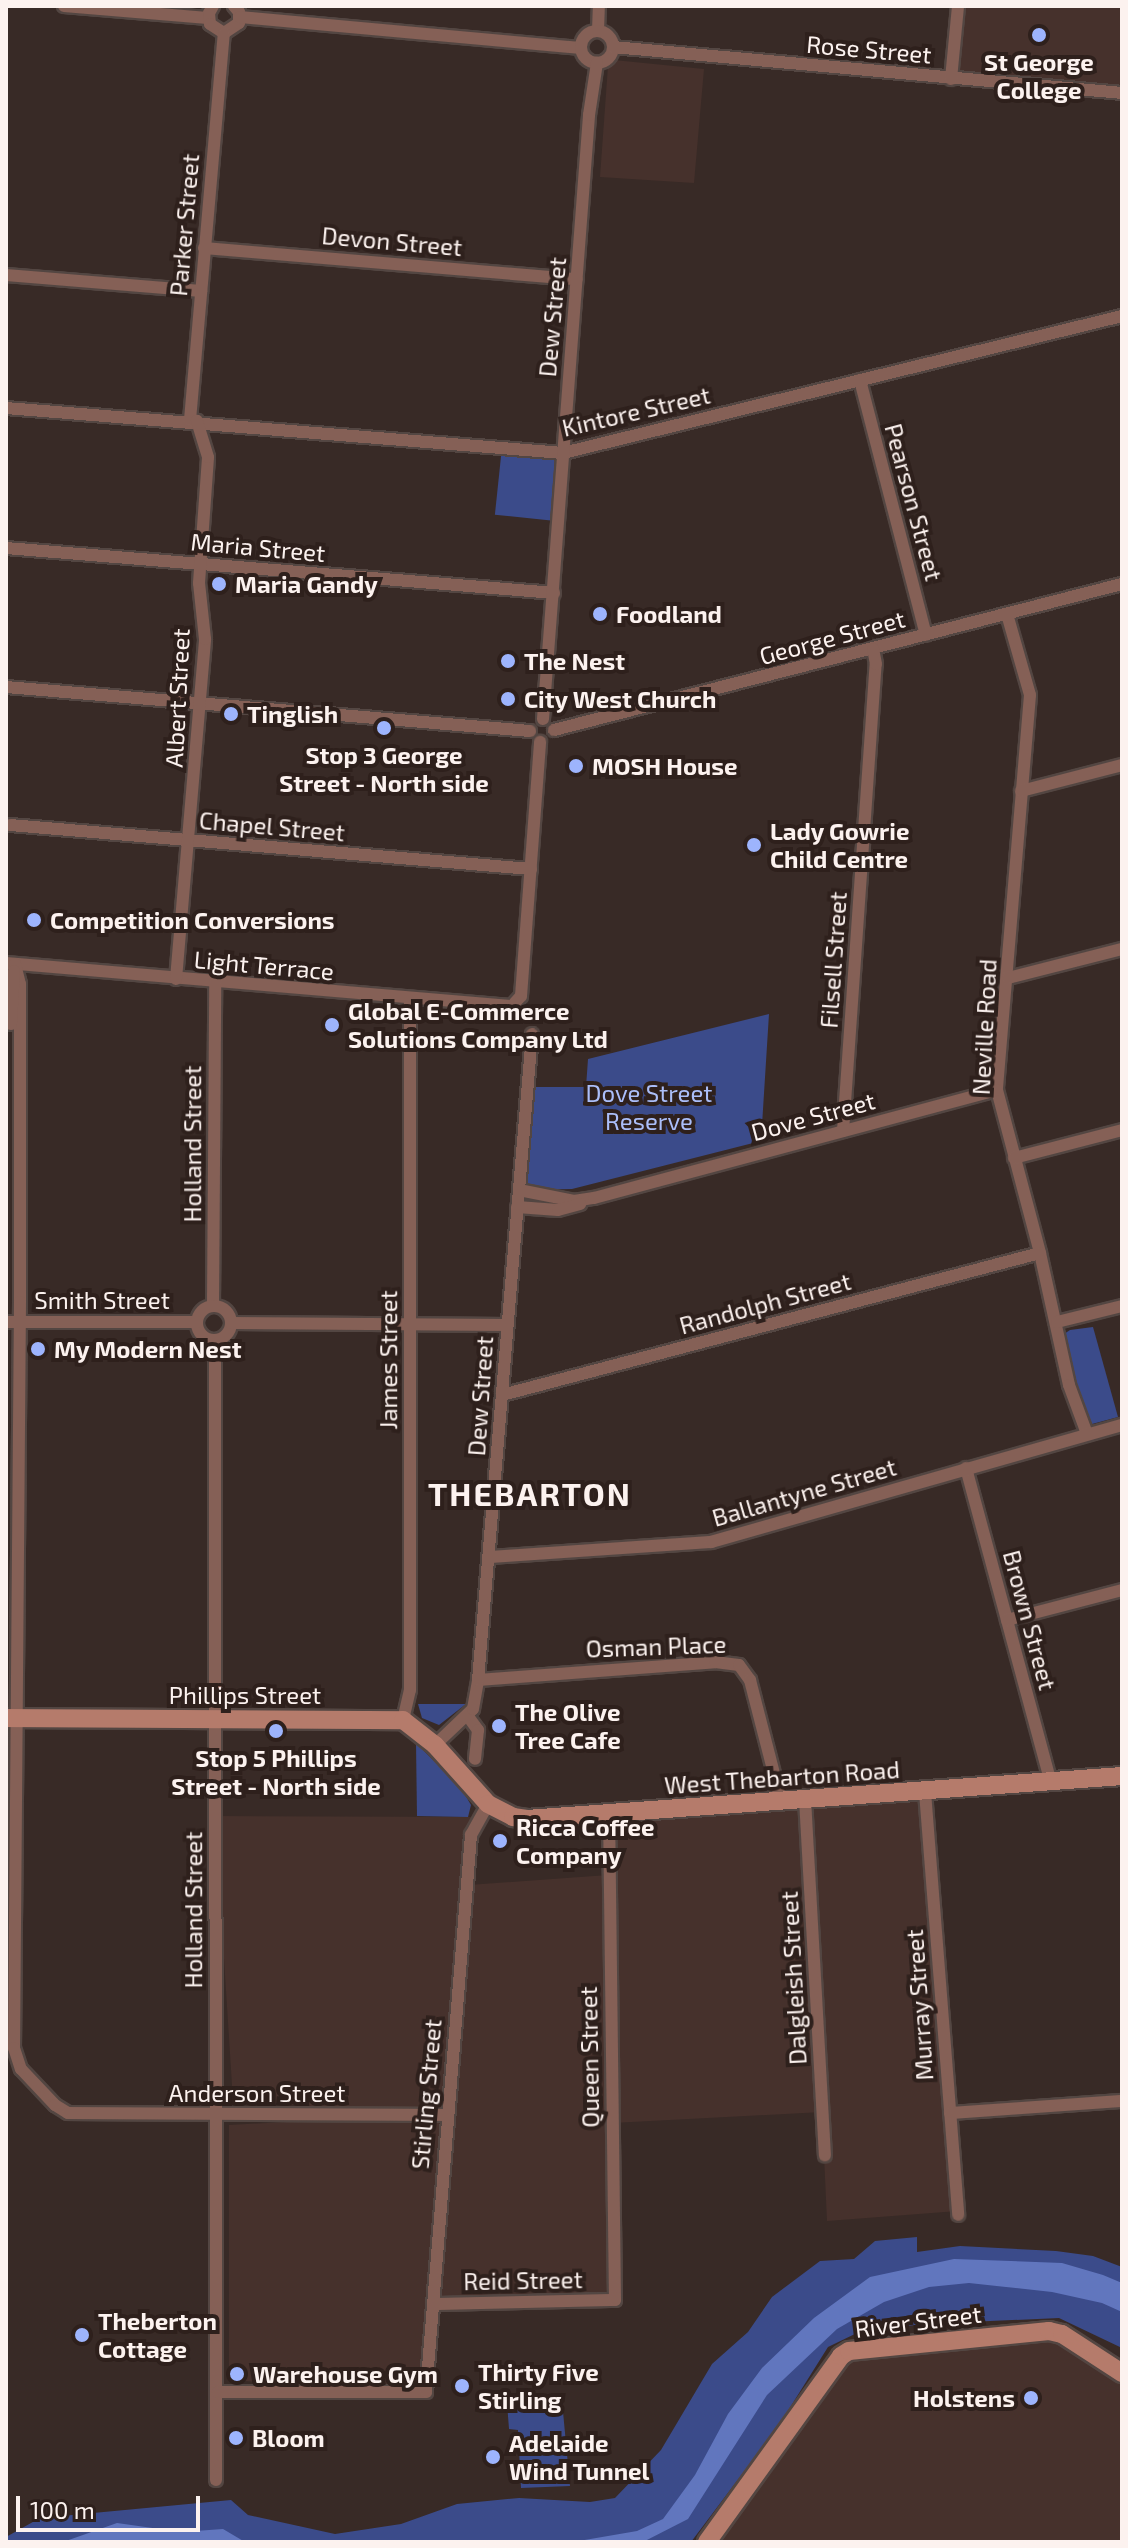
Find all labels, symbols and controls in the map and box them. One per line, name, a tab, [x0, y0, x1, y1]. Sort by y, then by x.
marker: St George College	[1030, 26, 1048, 44]
street label: Rose Street	[805, 29, 933, 69]
place label: St George College	[984, 48, 1094, 104]
street label: Parker Street	[163, 152, 205, 298]
street label: Devon Street	[321, 221, 463, 261]
street label: Dew Street	[532, 256, 572, 378]
street label: Kintore Street	[559, 380, 713, 442]
street label: Pearson Street	[879, 420, 949, 584]
street label: Maria Street	[189, 527, 327, 567]
place label: Maria Gandy	[235, 570, 378, 598]
marker: Maria Gandy	[210, 575, 228, 593]
place label: Foodland	[616, 600, 722, 628]
street label: George Street	[756, 604, 908, 670]
marker: Foodland	[591, 605, 609, 623]
street label: Albert Street	[159, 628, 195, 768]
place label: The Nest	[524, 647, 625, 675]
marker: The Nest	[499, 652, 517, 670]
place label: City West Church	[524, 685, 717, 713]
marker: City West Church	[499, 690, 517, 708]
place label: Tinglish	[247, 700, 338, 728]
marker: Tinglish	[222, 705, 240, 723]
marker: Stop 3 George Street - North side	[375, 719, 393, 737]
place label: Stop 3 George Street - North side	[279, 741, 489, 797]
place label: MOSH House	[592, 752, 738, 780]
marker: MOSH House	[567, 757, 585, 775]
street label: Chapel Street	[198, 805, 346, 847]
place label: Lady Gowrie Child Centre	[770, 817, 910, 873]
marker: Lady Gowrie Child Centre	[745, 836, 763, 854]
street label: Filsell Street	[814, 890, 852, 1030]
place label: Competition Conversions	[50, 906, 335, 934]
marker: Competition Conversions	[25, 911, 43, 929]
street label: Light Terrace	[192, 945, 336, 985]
street label: Neville Road	[966, 958, 1002, 1096]
place label: Global E-Commerce Solutions Company Ltd	[348, 997, 608, 1053]
marker: Global E-Commerce Solutions Company Ltd	[323, 1016, 341, 1034]
street label: Holland Street	[178, 1066, 206, 1222]
park label: Dove Street Reserve	[586, 1079, 712, 1135]
street label: Dove Street	[748, 1086, 878, 1146]
street label: Randolph Street	[676, 1266, 854, 1340]
street label: Smith Street	[34, 1286, 170, 1314]
street label: James Street	[374, 1290, 402, 1430]
place label: My Modern Nest	[54, 1335, 242, 1363]
street label: Dew Street	[461, 1335, 499, 1457]
marker: My Modern Nest	[29, 1340, 47, 1358]
street label: Ballantyne Street	[709, 1452, 899, 1532]
district label: THEBARTON	[428, 1474, 632, 1512]
street label: Brown Street	[998, 1547, 1062, 1693]
street label: Osman Place	[585, 1629, 727, 1663]
street label: Phillips Street	[169, 1681, 321, 1709]
place label: The Olive Tree Cafe	[515, 1698, 621, 1754]
marker: The Olive Tree Cafe	[490, 1717, 508, 1735]
marker: Stop 5 Phillips Street - North side	[267, 1722, 285, 1740]
place label: Stop 5 Phillips Street - North side	[171, 1744, 381, 1800]
street label: West Thebarton Road	[663, 1754, 901, 1800]
place label: Ricca Coffee Company	[516, 1813, 655, 1869]
street label: Holland Street	[179, 1832, 207, 1988]
marker: Ricca Coffee Company	[491, 1832, 509, 1850]
street label: Dalgleish Street	[774, 1890, 812, 2066]
street label: Murray Street	[899, 1928, 939, 2082]
street label: Queen Street	[573, 1986, 605, 2128]
street label: Stirling Street	[405, 2018, 447, 2170]
street label: Anderson Street	[169, 2079, 345, 2107]
street label: Reid Street	[463, 2265, 583, 2295]
street label: River Street	[853, 2299, 983, 2343]
place label: Theberton Cottage	[98, 2307, 217, 2363]
marker: Theberton Cottage	[73, 2326, 91, 2344]
place label: Thirty Five Stirling	[478, 2358, 599, 2414]
place label: Warehouse Gym	[253, 2360, 438, 2388]
marker: Warehouse Gym	[228, 2365, 246, 2383]
marker: Thirty Five Stirling	[453, 2377, 471, 2395]
place label: Holstens	[913, 2384, 1015, 2412]
marker: Holstens	[1022, 2389, 1040, 2407]
place label: Bloom	[252, 2424, 325, 2452]
marker: Bloom	[227, 2429, 245, 2447]
place label: Adelaide Wind Tunnel	[509, 2429, 650, 2485]
marker: Adelaide Wind Tunnel	[484, 2448, 502, 2466]
scale bar	[20, 2480, 204, 2530]
text: 100 m	[30, 2495, 95, 2524]

